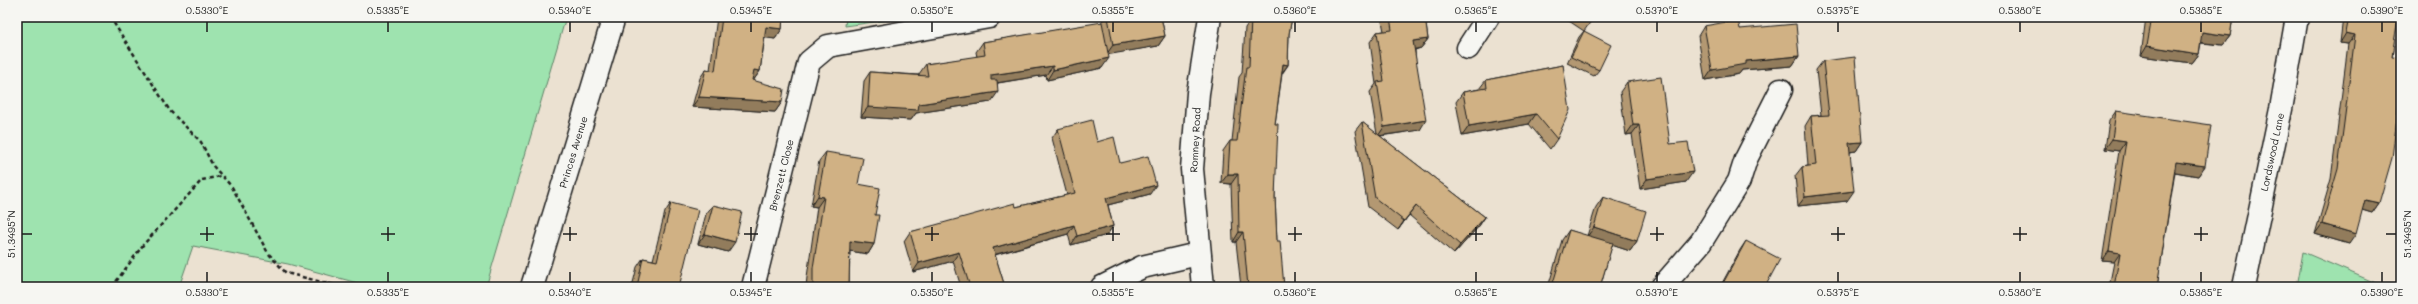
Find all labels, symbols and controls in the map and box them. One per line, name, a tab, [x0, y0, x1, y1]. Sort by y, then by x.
text: 0.5330°E	[186, 3, 228, 17]
text: 0.5335°E	[367, 3, 409, 17]
text: 0.5340°E	[549, 3, 591, 17]
text: 0.5345°E	[730, 3, 772, 17]
text: 0.5350°E	[911, 3, 953, 17]
text: 0.5355°E	[1092, 3, 1134, 17]
text: 0.5360°E	[1274, 3, 1317, 17]
text: 0.5365°E	[1455, 3, 1497, 17]
text: 0.5370°E	[1636, 3, 1678, 17]
text: 0.5375°E	[1817, 3, 1859, 17]
text: 0.5380°E	[1999, 3, 2042, 17]
text: 0.5385°E	[2180, 3, 2222, 17]
text: 0.5390°E	[2361, 3, 2404, 17]
street label: Romney Road	[1186, 107, 1204, 173]
street label: Lordswood Lane	[2257, 112, 2287, 192]
street label: Princes Avenue	[555, 114, 591, 190]
street label: Brenzett Close	[765, 138, 797, 212]
text: 51.3495°N	[4, 210, 18, 258]
text: 51.3495°N	[2400, 210, 2414, 258]
text: 0.5330°E	[186, 285, 228, 299]
text: 0.5335°E	[367, 285, 409, 299]
text: 0.5340°E	[549, 285, 591, 299]
text: 0.5345°E	[730, 285, 772, 299]
text: 0.5350°E	[911, 285, 953, 299]
text: 0.5355°E	[1092, 285, 1134, 299]
text: 0.5360°E	[1274, 285, 1317, 299]
text: 0.5365°E	[1455, 285, 1497, 299]
text: 0.5370°E	[1636, 285, 1678, 299]
text: 0.5375°E	[1817, 285, 1859, 299]
text: 0.5380°E	[1999, 285, 2042, 299]
text: 0.5385°E	[2180, 285, 2222, 299]
text: 0.5390°E	[2361, 285, 2404, 299]

